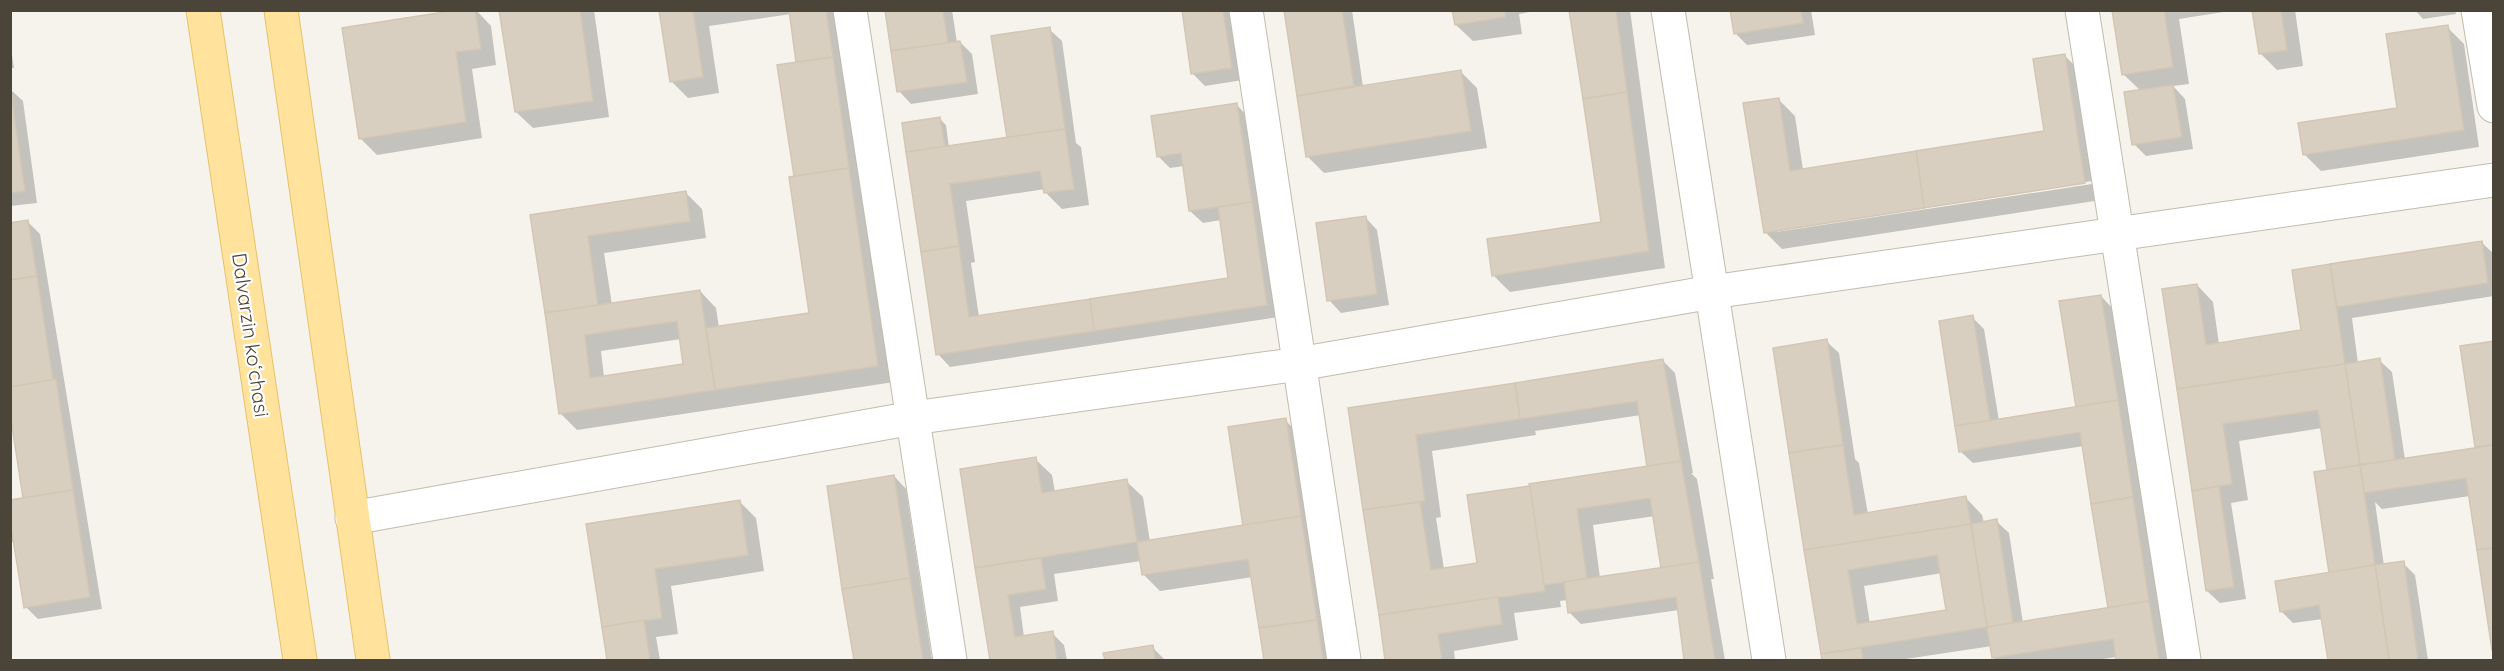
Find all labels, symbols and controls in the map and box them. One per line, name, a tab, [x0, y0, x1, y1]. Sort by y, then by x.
street label: Dalvarzin koʻchasi	[227, 251, 275, 419]

